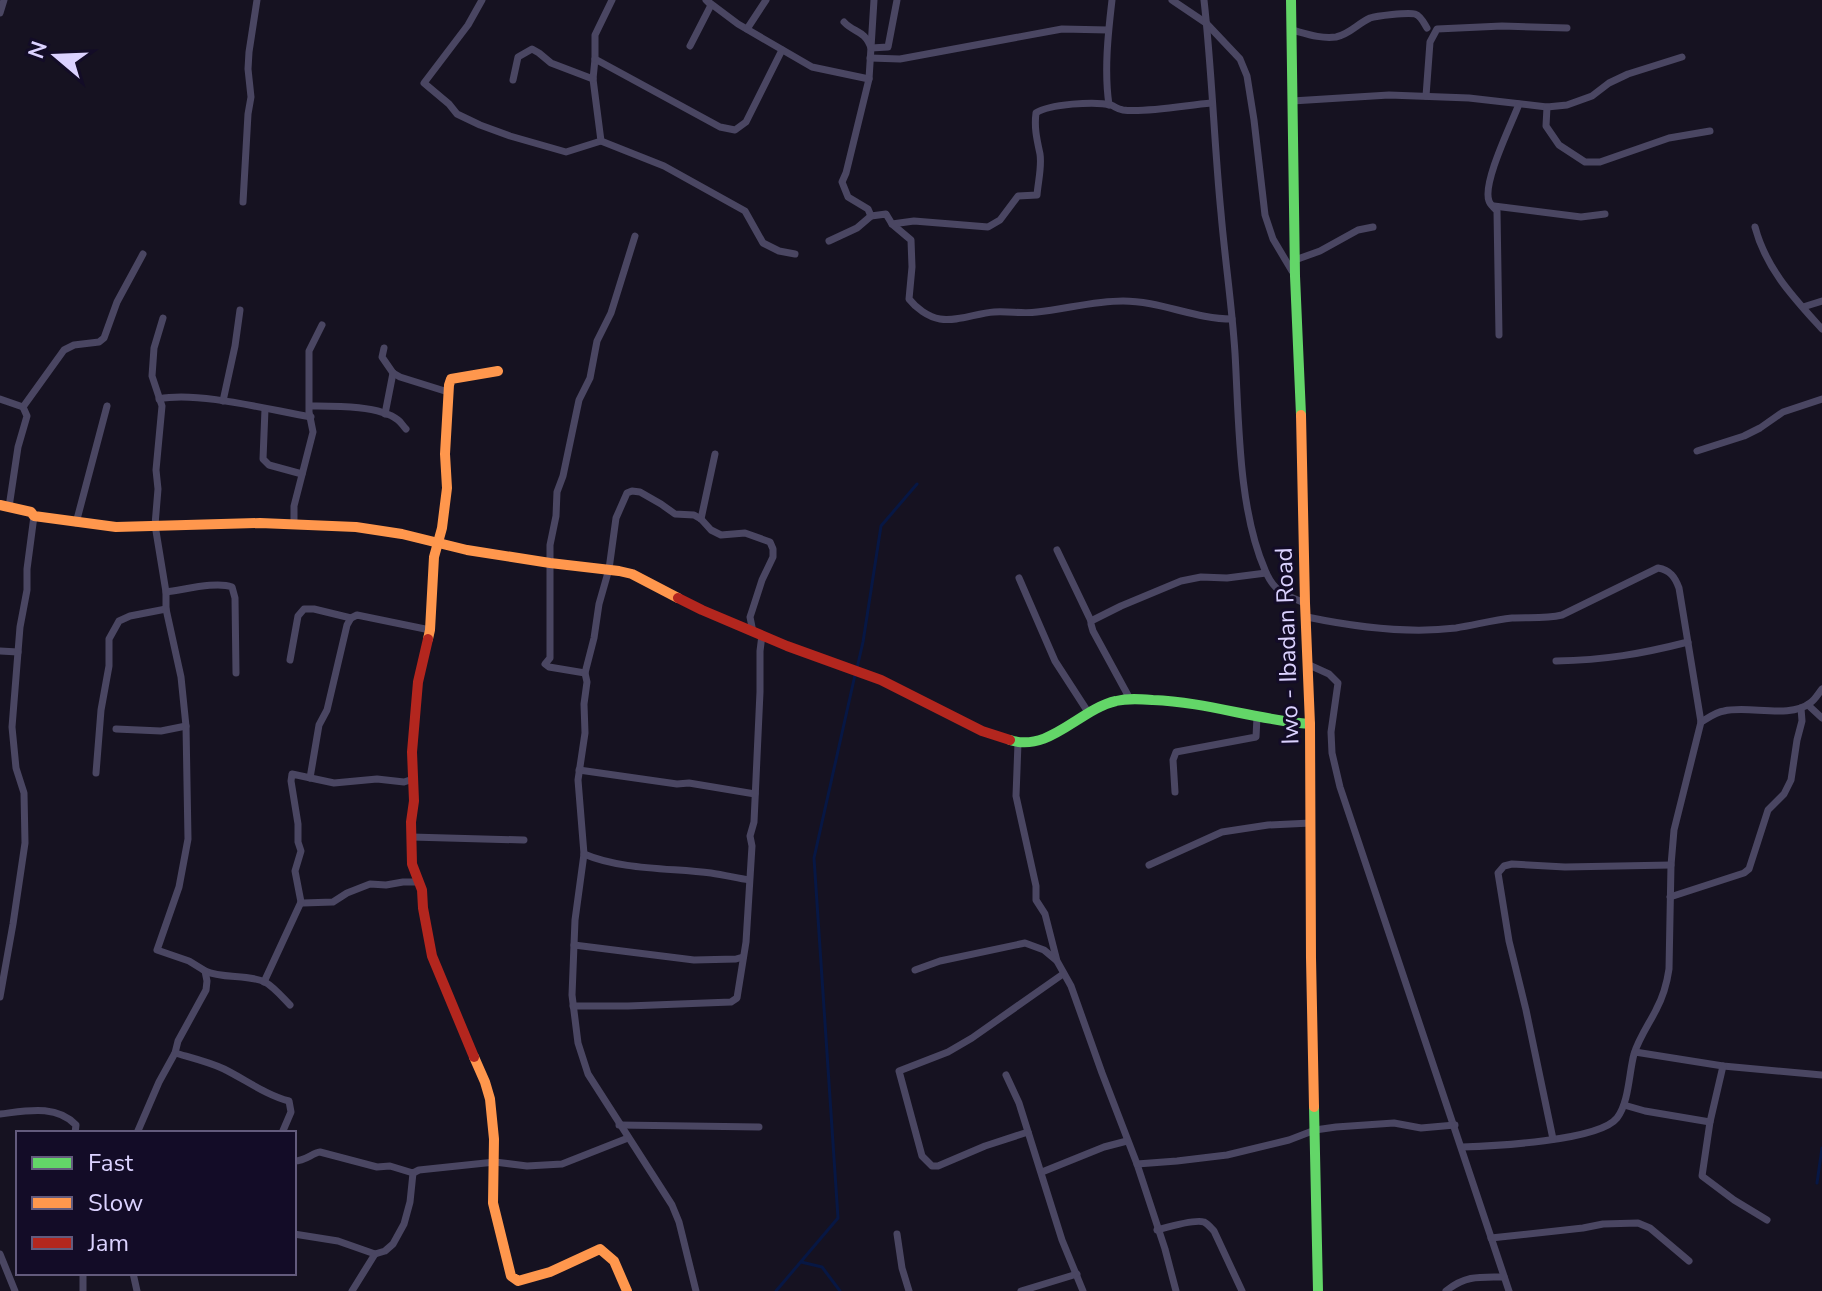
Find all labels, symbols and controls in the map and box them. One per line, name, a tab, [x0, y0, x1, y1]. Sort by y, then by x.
north arrow	[16, 16, 96, 96]
text: N	[21, 37, 55, 62]
street label: Iwo - Ibadan Road	[1268, 547, 1306, 745]
legend	[16, 1131, 296, 1275]
text: Fast	[88, 1147, 134, 1179]
text: Slow	[88, 1187, 143, 1219]
text: Jam	[87, 1227, 129, 1259]

